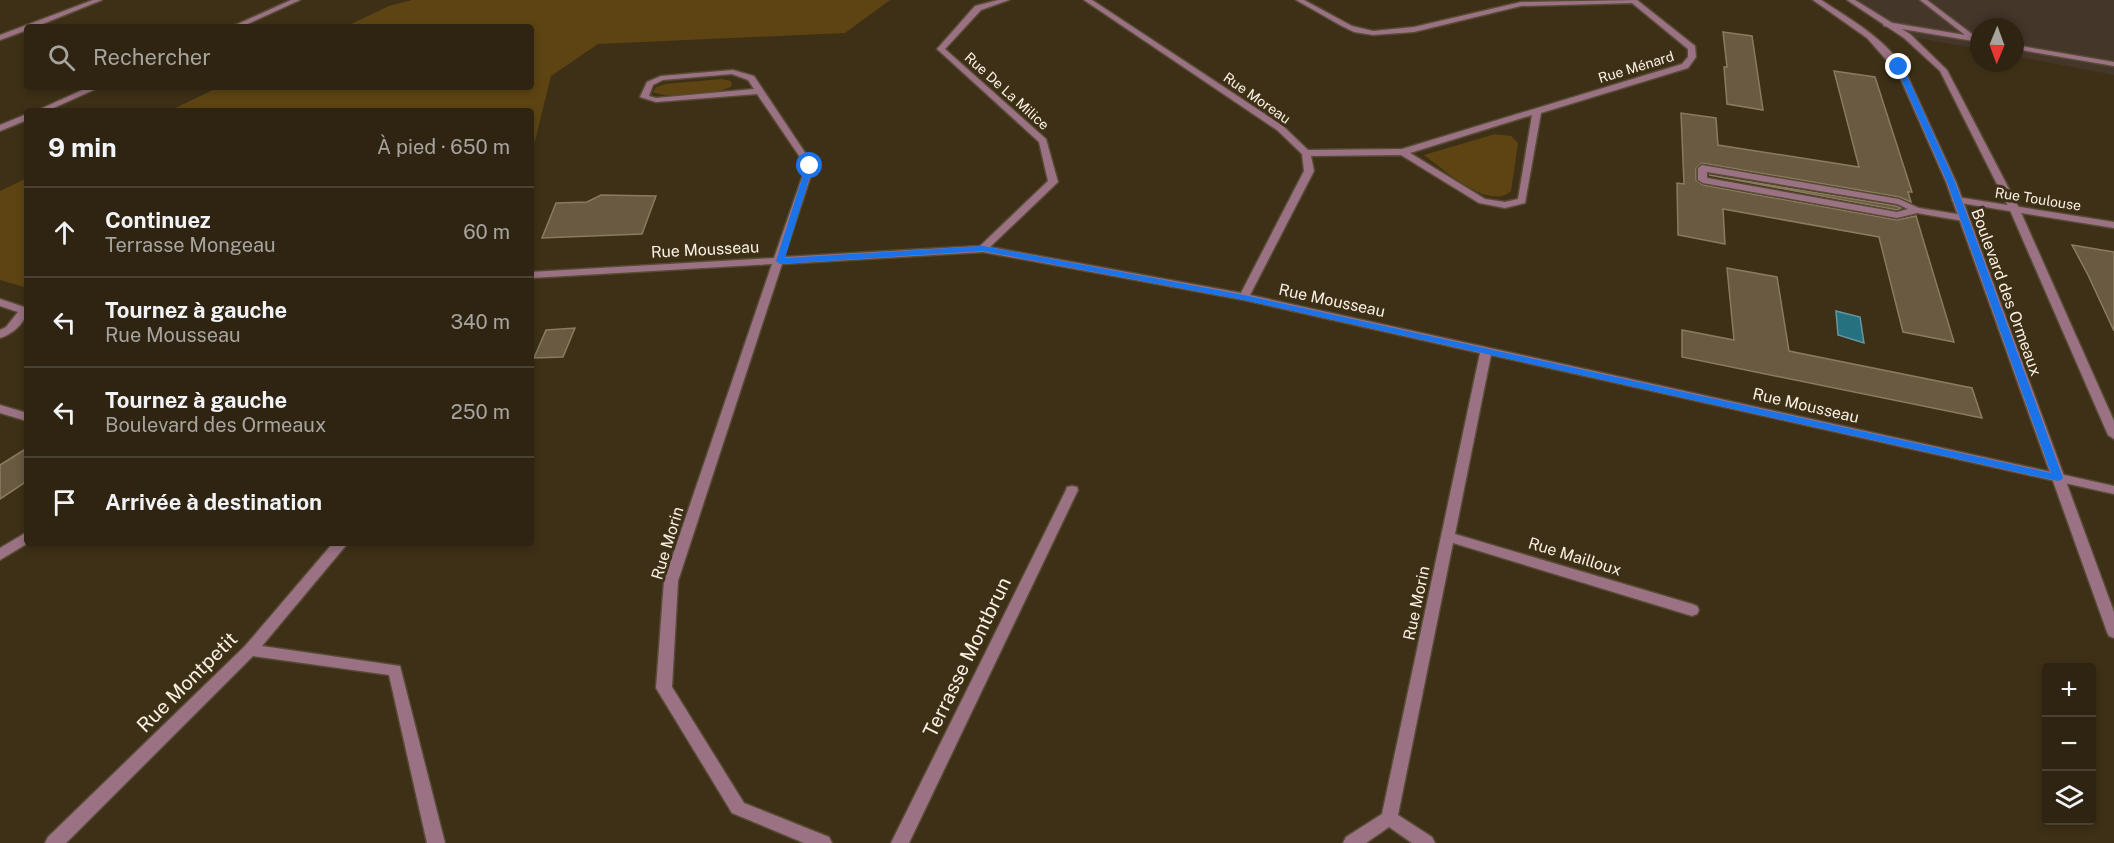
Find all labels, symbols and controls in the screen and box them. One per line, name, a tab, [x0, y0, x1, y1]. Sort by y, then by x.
north arrow	[1970, 18, 2024, 72]
search box	[24, 24, 534, 90]
icon: search	[45, 41, 78, 74]
text: Rechercher	[93, 44, 211, 70]
street label: Rue Ménard	[1596, 48, 1676, 86]
street label: Rue De La Milice	[962, 49, 1052, 133]
route end	[1885, 53, 1911, 79]
street label: Rue Moreau	[1220, 69, 1294, 127]
text: 9 min	[48, 132, 117, 163]
text: À pied · 650 m	[377, 135, 510, 159]
route start	[796, 152, 822, 178]
street label: Rue Toulouse	[1994, 184, 2082, 214]
street label: Boulevard des Ormeaux	[1967, 206, 2046, 379]
text: Continuez	[105, 207, 211, 233]
icon: ahead	[48, 216, 81, 249]
text: 60 m	[463, 220, 510, 244]
text: Terrasse Mongeau	[105, 233, 276, 257]
street label: Rue Mousseau	[650, 237, 760, 262]
street label: Rue Mousseau	[1277, 280, 1387, 321]
text: Tournez à gauche	[105, 297, 287, 323]
icon: left	[48, 306, 81, 339]
text: 340 m	[450, 310, 510, 334]
text: Rue Mousseau	[105, 323, 241, 347]
street label: Rue Mousseau	[1751, 384, 1861, 427]
text: Tournez à gauche	[105, 387, 287, 413]
icon: left	[48, 396, 81, 429]
text: 250 m	[451, 400, 510, 424]
text: Boulevard des Ormeaux	[105, 413, 326, 437]
icon: arrive	[48, 486, 81, 519]
text: Arrivée à destination	[105, 489, 322, 515]
street label: Rue Morin	[647, 504, 688, 582]
street label: Rue Mailloux	[1526, 533, 1624, 580]
street label: Rue Morin	[1399, 564, 1434, 642]
street label: Terrasse Montbrun	[918, 573, 1016, 741]
street label: Rue Montpetit	[132, 627, 242, 737]
map controls	[2042, 663, 2096, 825]
button: +	[2042, 663, 2096, 717]
button: −	[2042, 717, 2096, 771]
button: layers	[2042, 771, 2096, 825]

